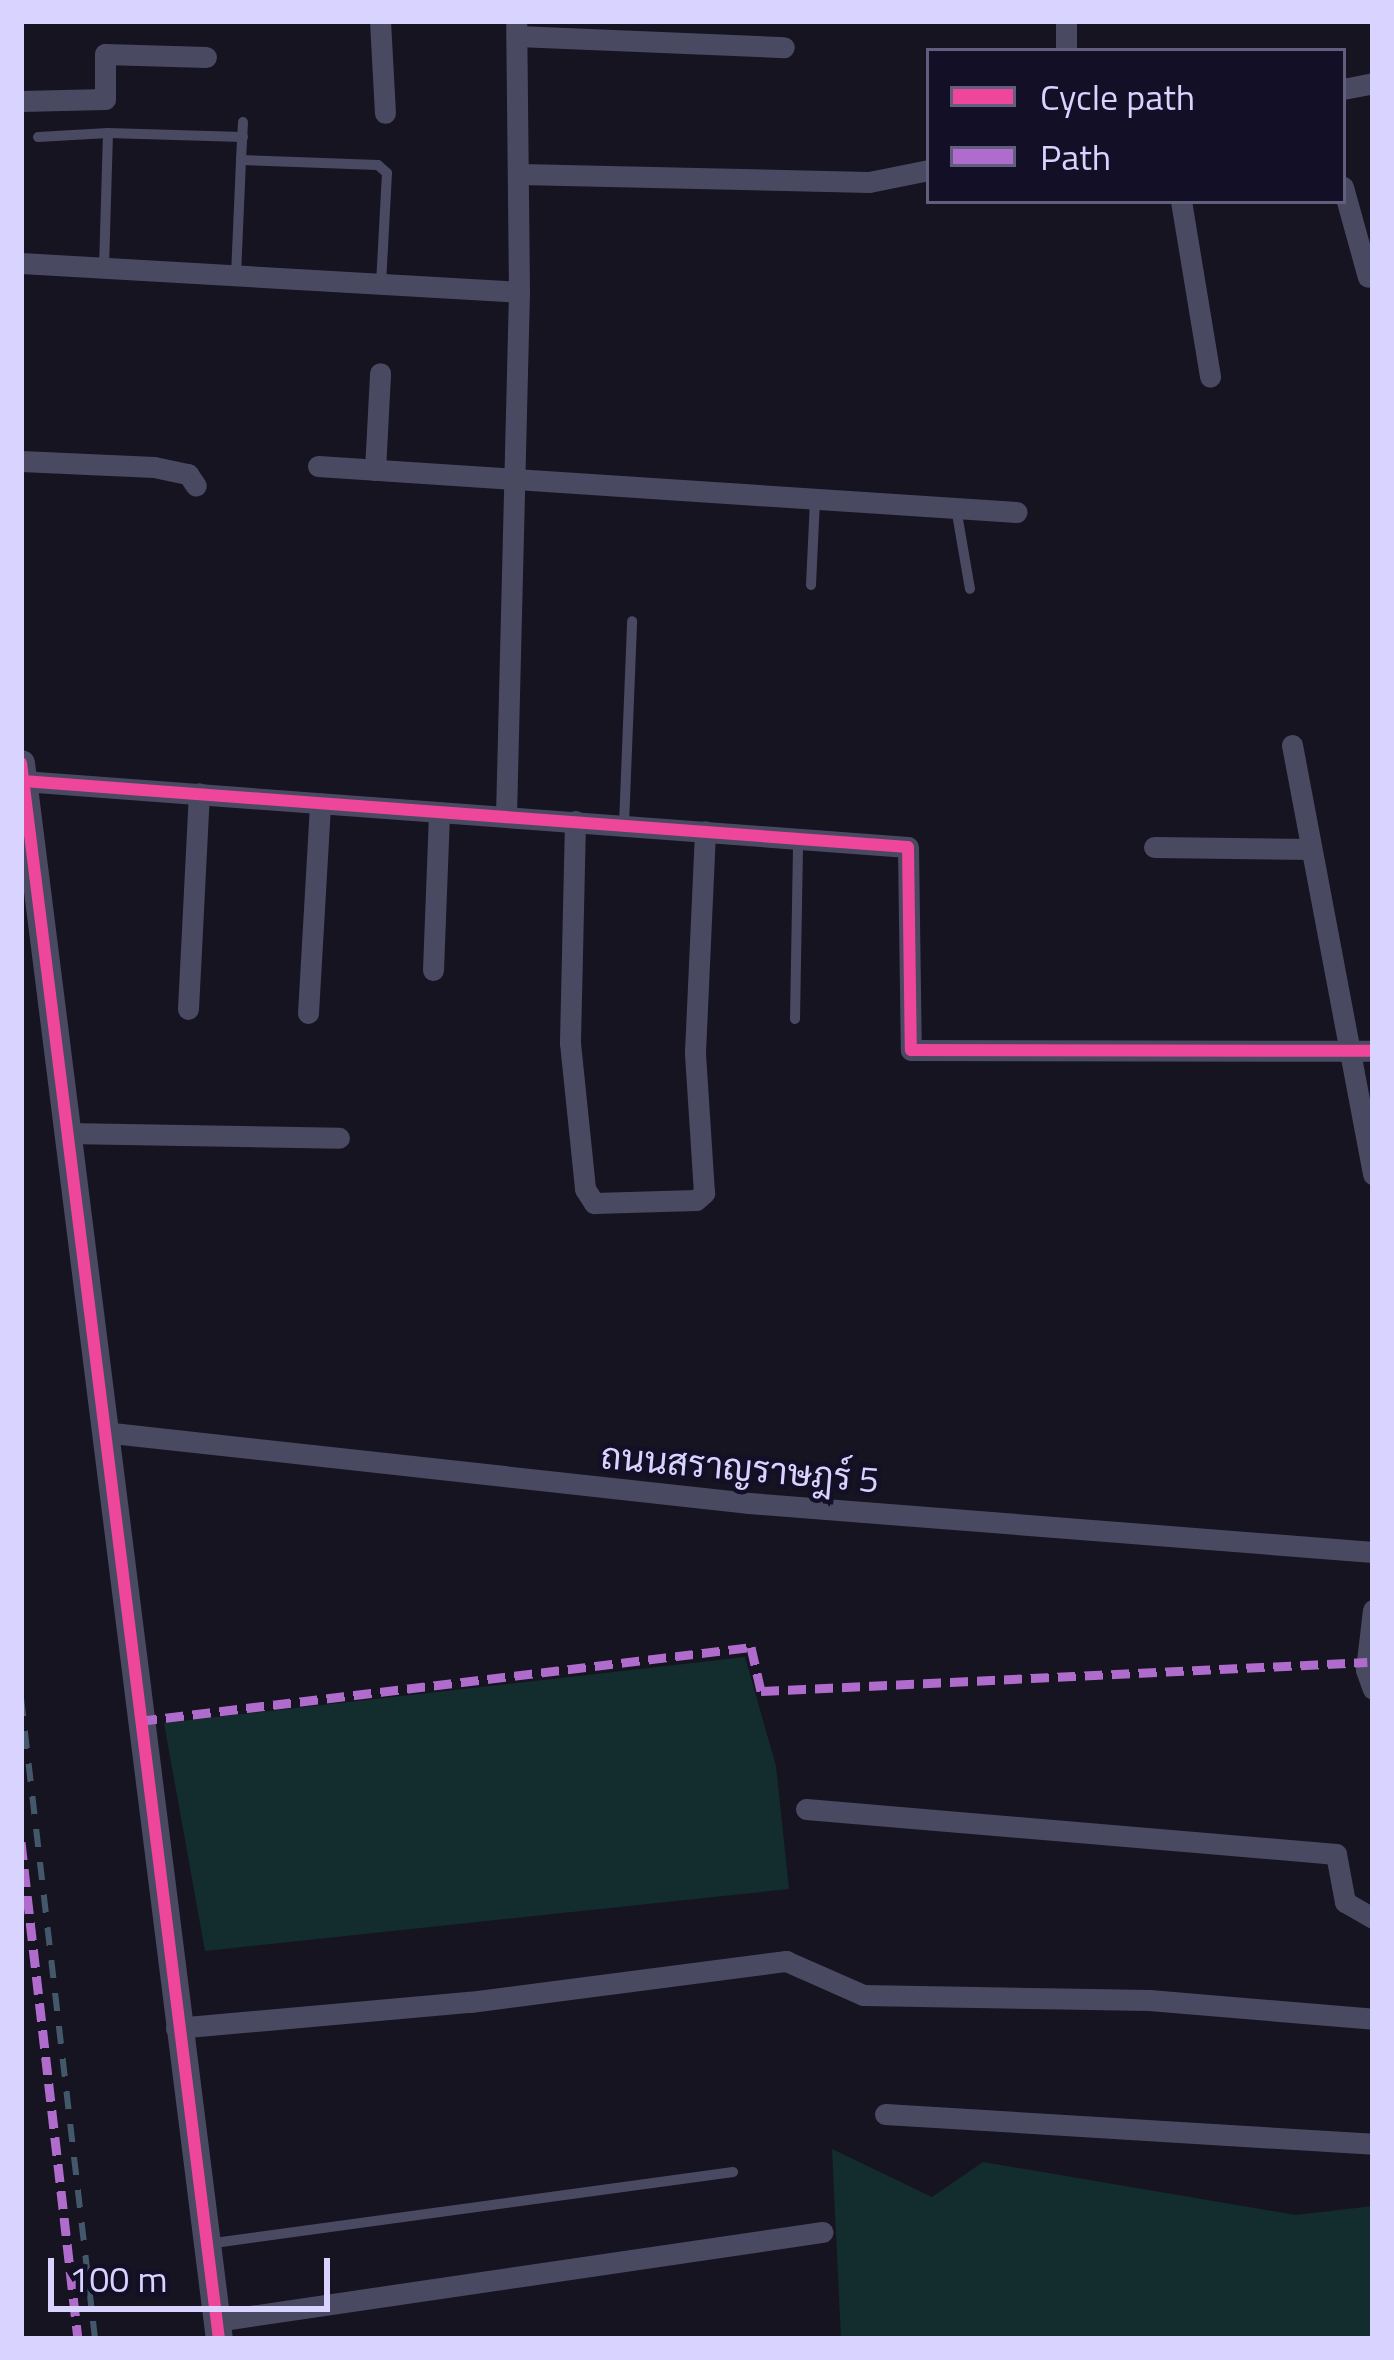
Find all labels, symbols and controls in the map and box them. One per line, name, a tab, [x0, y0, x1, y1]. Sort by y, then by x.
legend	[926, 48, 1346, 204]
text: Cycle path	[1040, 69, 1195, 124]
text: Path	[1040, 129, 1111, 184]
street label: ถนนสราญราษฎร์ 5	[599, 1433, 881, 1501]
scale bar	[54, 2234, 336, 2308]
text: 100 m	[69, 2251, 168, 2306]

